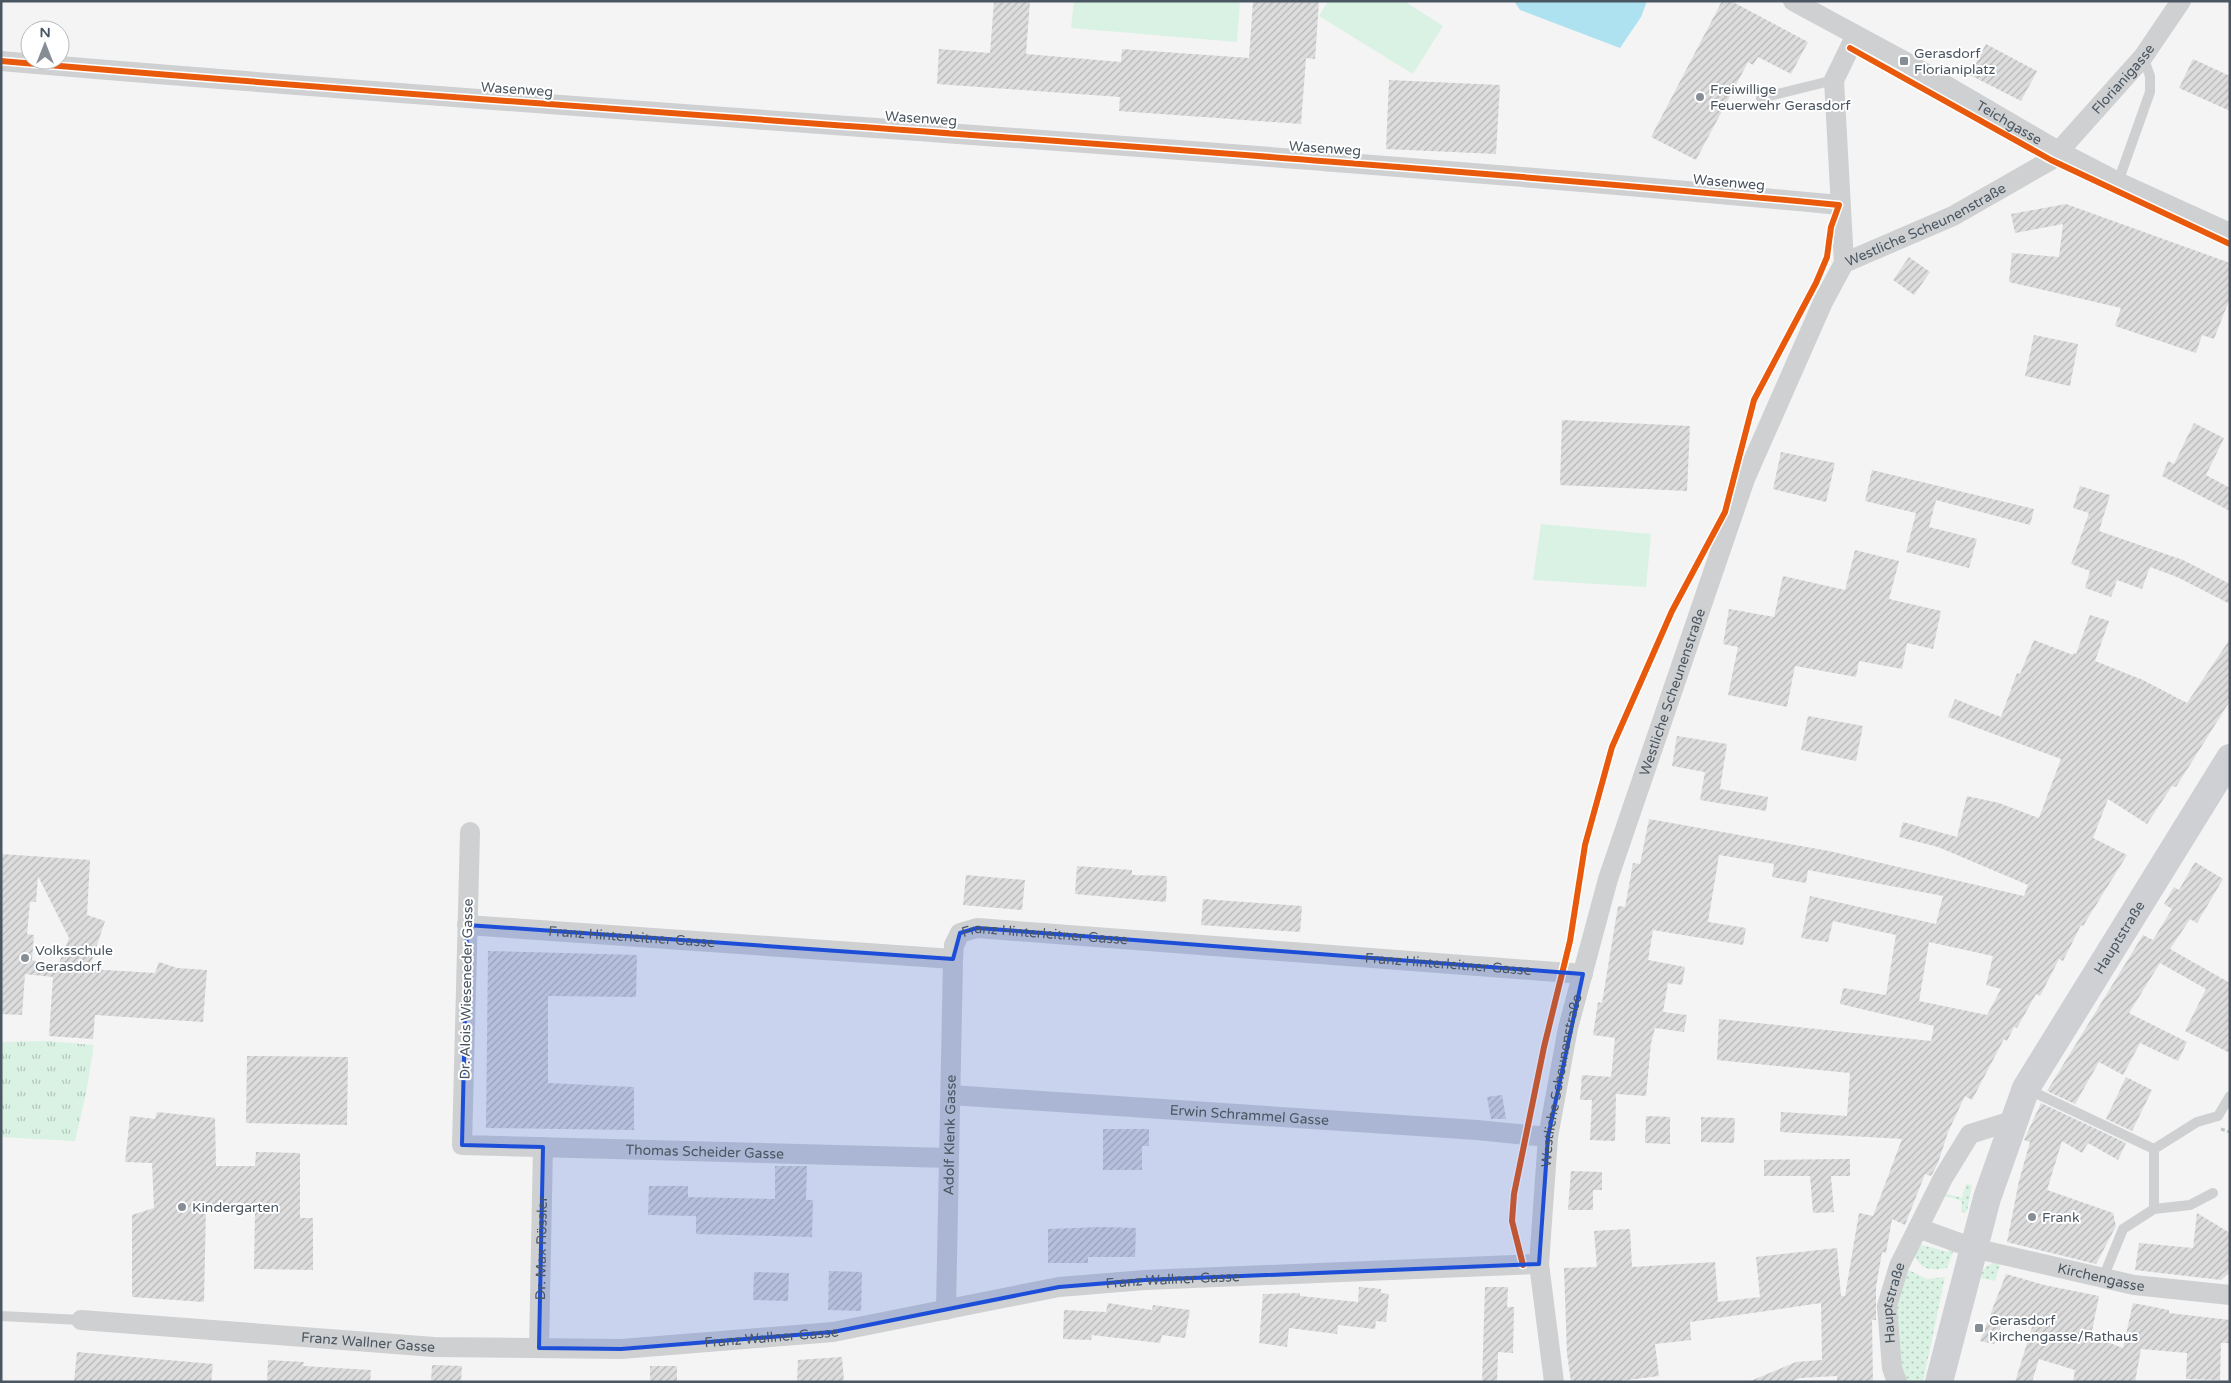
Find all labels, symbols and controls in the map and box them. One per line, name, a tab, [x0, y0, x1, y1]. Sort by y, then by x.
north arrow	[20, 20, 70, 70]
text: N	[39, 24, 51, 41]
street label: Florianigasse	[2088, 41, 2158, 118]
place label: Gerasdorf Florianiplatz	[1914, 45, 1996, 78]
marker: Gerasdorf Florianiplatz	[1898, 55, 1910, 67]
street label: Wasenweg	[480, 78, 554, 100]
place label: Freiwillige Feuerwehr Gerasdorf	[1710, 81, 1851, 114]
marker: Freiwillige Feuerwehr Gerasdorf	[1694, 91, 1706, 103]
street label: Teichgasse	[1973, 97, 2045, 149]
street label: Wasenweg	[884, 107, 958, 129]
street label: Wasenweg	[1288, 137, 1362, 159]
street label: Wasenweg	[1692, 171, 1766, 194]
street label: Westliche Scheunenstraße	[1843, 180, 2009, 270]
street label: Westliche Scheunenstraße	[1636, 606, 1709, 778]
street label: Dr. Alois Wieseneder Gasse	[456, 898, 477, 1080]
street label: Hauptstraße	[2091, 898, 2149, 977]
street label: Franz Hinterleitner Gasse	[959, 920, 1128, 948]
street label: Franz Hinterleitner Gasse	[548, 923, 716, 951]
place label: Volksschule Gerasdorf	[35, 942, 113, 975]
street label: Franz Hinterleitner Gasse	[1364, 949, 1532, 979]
marker: Volksschule Gerasdorf	[19, 952, 31, 964]
street label: Westliche Scheunenstraße	[1538, 992, 1586, 1168]
street label: Adolf Klenk Gasse	[940, 1074, 960, 1196]
street label: Erwin Schrammel Gasse	[1169, 1102, 1330, 1129]
street label: Thomas Scheider Gasse	[625, 1141, 784, 1163]
street label: Dr. Max Rössler	[532, 1195, 551, 1300]
place label: Kindergarten	[192, 1199, 279, 1216]
marker: Kindergarten	[176, 1201, 188, 1213]
place label: Frank	[2042, 1209, 2080, 1226]
marker: Frank	[2026, 1211, 2038, 1223]
street label: Hauptstraße	[1879, 1260, 1909, 1344]
street label: Kirchengasse	[2056, 1260, 2145, 1295]
street label: Franz Wallner Gasse	[1105, 1268, 1240, 1292]
place label: Gerasdorf Kirchengasse/Rathaus	[1989, 1312, 2139, 1345]
marker: Gerasdorf Kirchengasse/Rathaus	[1973, 1322, 1985, 1334]
street label: Franz Wallner Gasse	[704, 1323, 840, 1351]
street label: Franz Wallner Gasse	[300, 1329, 436, 1356]

